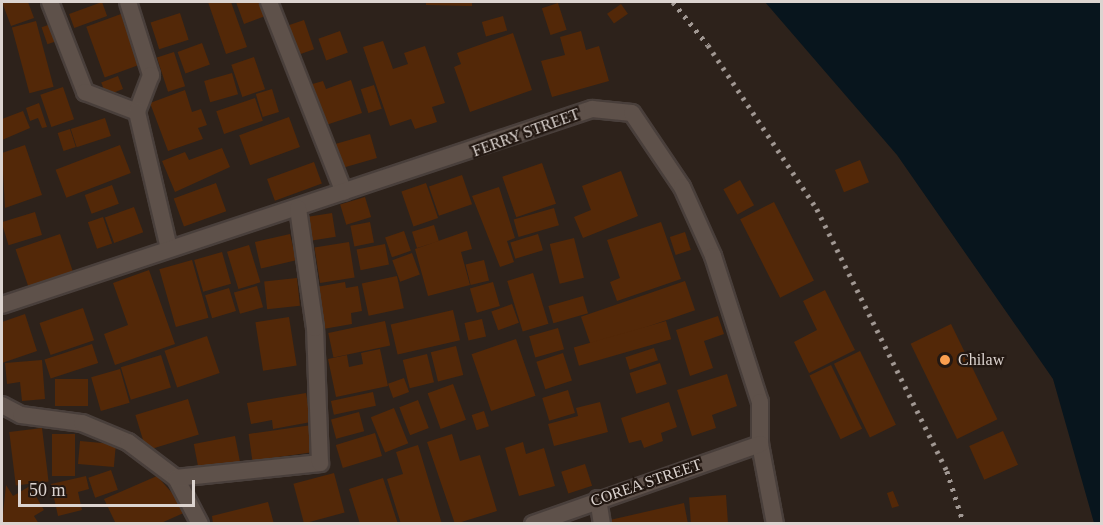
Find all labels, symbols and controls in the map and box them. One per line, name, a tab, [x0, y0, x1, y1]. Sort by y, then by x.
street label: FERRY STREET	[469, 105, 583, 161]
place label: Chilaw	[958, 350, 1004, 370]
marker: Chilaw	[936, 351, 954, 369]
street label: COREA STREET	[588, 455, 704, 511]
scale bar	[21, 468, 198, 506]
text: 50 m	[29, 480, 66, 500]

